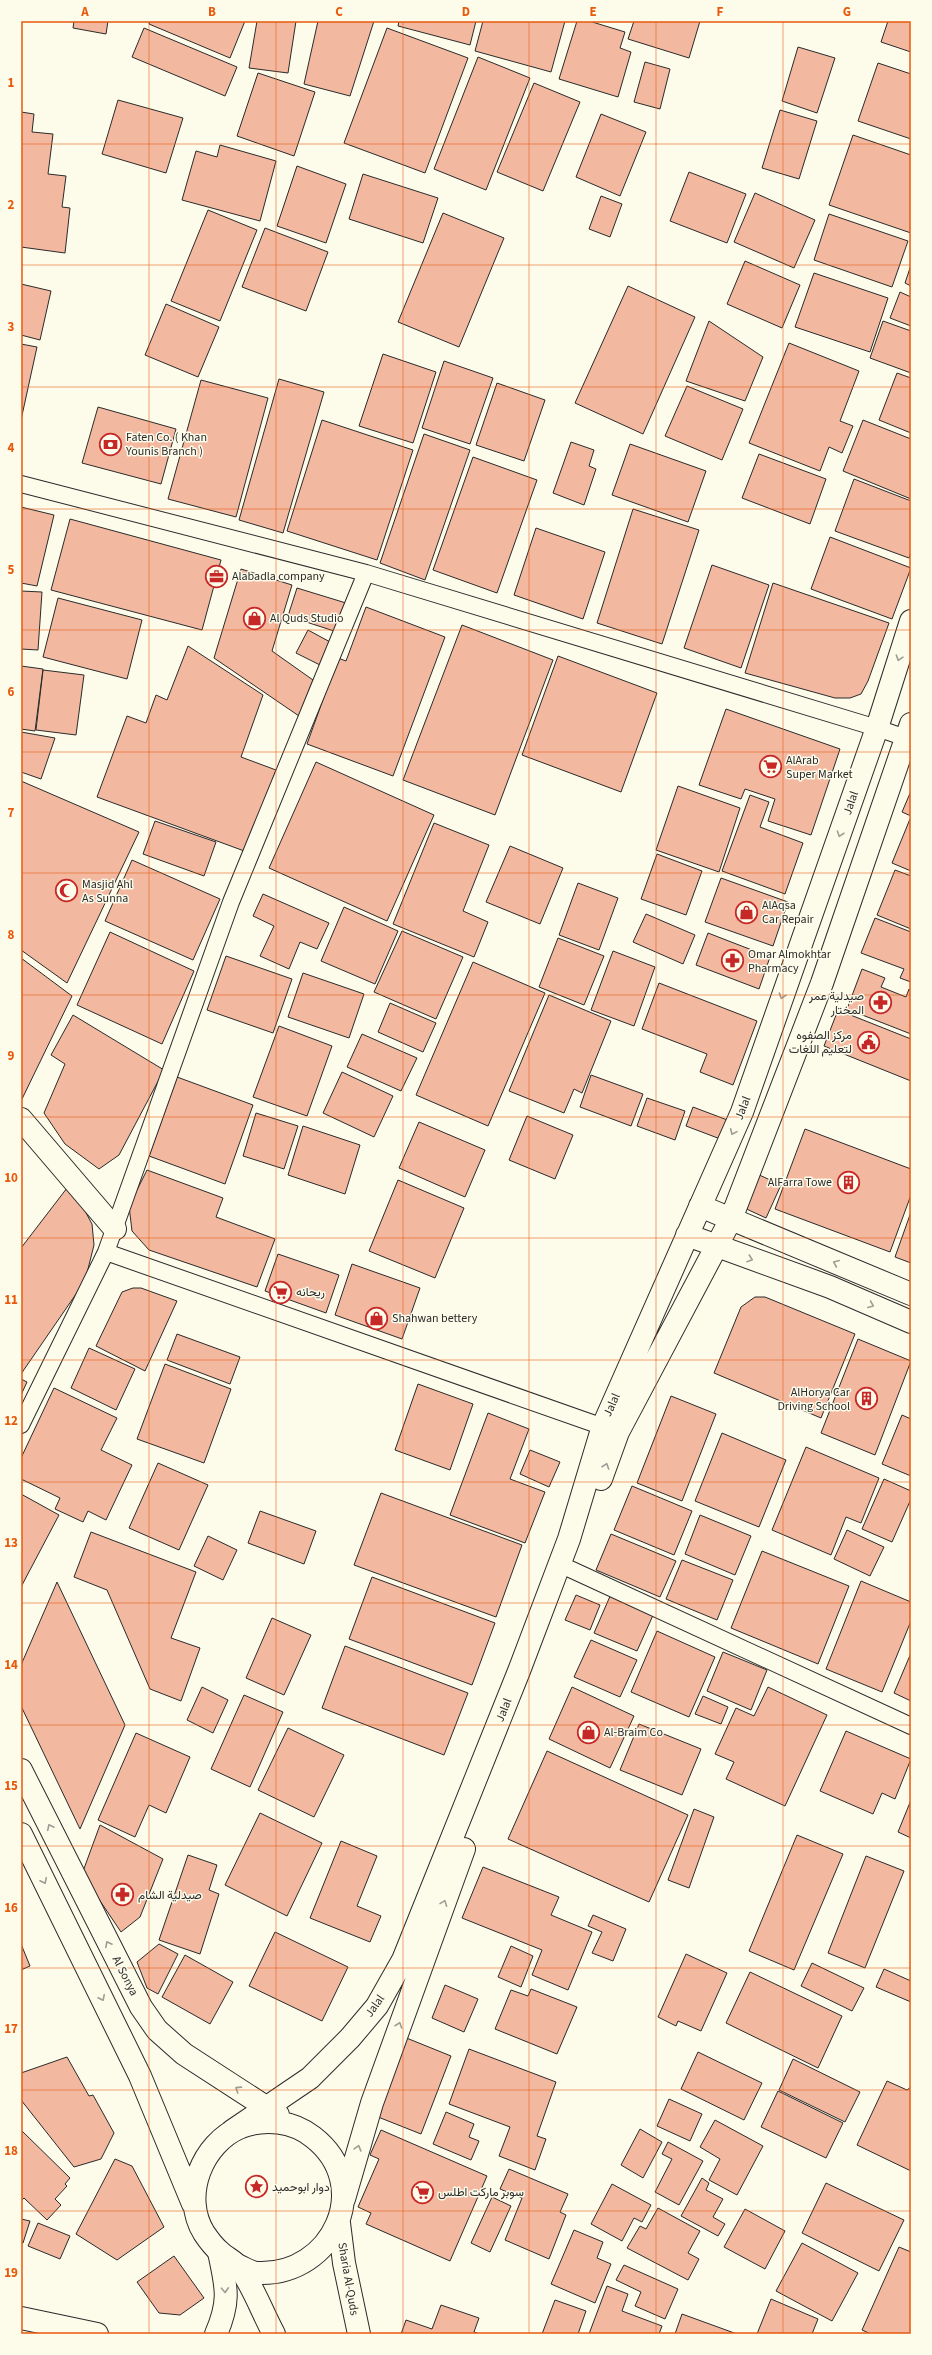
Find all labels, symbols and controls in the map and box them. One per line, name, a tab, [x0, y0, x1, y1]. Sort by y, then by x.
text: A	[80, 3, 89, 21]
text: B	[208, 3, 216, 21]
text: C	[335, 3, 343, 21]
text: D	[462, 3, 470, 21]
text: E	[589, 3, 597, 21]
text: F	[717, 3, 724, 21]
text: G	[843, 3, 851, 21]
text: 1	[8, 74, 15, 92]
text: 2	[8, 196, 15, 214]
text: 3	[8, 318, 15, 336]
place label: Faten Co. ( Khan Younis Branch )	[125, 429, 207, 460]
bank icon: Faten Co. ( Khan Younis Branch )	[98, 431, 124, 457]
text: 4	[8, 439, 15, 457]
text: 5	[8, 561, 15, 579]
office icon: Alabadla company	[204, 563, 230, 589]
place label: Alabadla company	[232, 568, 325, 585]
shop icon: Al Quds Studio	[241, 605, 267, 631]
place label: Al Quds Studio	[270, 610, 343, 627]
one-way arrow	[895, 654, 904, 661]
text: 6	[8, 683, 15, 701]
place label: AlArab Super Market	[786, 752, 853, 783]
supermarket icon: AlArab Super Market	[757, 754, 783, 780]
street label: Jalal	[839, 789, 863, 817]
text: 7	[8, 804, 15, 822]
one-way arrow	[836, 831, 844, 838]
place label: Masjid Ahl As Sunna	[82, 876, 133, 907]
mosque icon: Masjid Ahl As Sunna	[53, 878, 79, 904]
place label: AlAqsa Car Repair	[762, 897, 815, 928]
shop icon: AlAqsa Car Repair	[734, 899, 760, 925]
text: 8	[8, 926, 15, 944]
place label: Omar Almokhtar Pharmacy	[748, 946, 832, 977]
pharmacy icon: Omar Almokhtar Pharmacy	[720, 948, 746, 974]
place label: صيدلية عمر المختار	[808, 988, 864, 1019]
pharmacy icon: صيدلية عمر المختار	[867, 990, 893, 1016]
one-way arrow	[779, 993, 787, 1000]
place label: مركز الصفوه لتعليم اللغات	[789, 1027, 852, 1058]
public building icon: مركز الصفوه لتعليم اللغات	[855, 1029, 881, 1055]
text: 9	[8, 1047, 15, 1065]
street label: Jalal	[731, 1094, 755, 1122]
one-way arrow	[730, 1127, 738, 1135]
text: 10	[4, 1169, 18, 1187]
building icon: AlFarra Towe	[835, 1169, 861, 1195]
place label: AlFarra Towe	[768, 1174, 832, 1191]
one-way arrow	[746, 1254, 753, 1263]
one-way arrow	[833, 1260, 841, 1268]
supermarket icon: ريحانه	[267, 1279, 293, 1305]
place label: ريحانه	[296, 1284, 325, 1301]
text: 11	[4, 1291, 18, 1309]
one-way arrow	[867, 1300, 875, 1308]
shop icon: Shahwan bettery	[364, 1305, 390, 1331]
place label: Shahwan bettery	[392, 1310, 478, 1327]
place label: AlHorya Car Driving School	[777, 1384, 851, 1415]
building icon: AlHorya Car Driving School	[853, 1386, 879, 1412]
street label: Jalal	[599, 1391, 625, 1419]
text: 12	[4, 1412, 18, 1430]
one-way arrow	[601, 1463, 610, 1470]
text: 13	[4, 1534, 18, 1552]
text: 14	[4, 1656, 18, 1674]
street label: Jalal	[492, 1696, 516, 1724]
shop icon: Al-Braim Co	[576, 1719, 602, 1745]
place label: Al-Braim Co	[604, 1724, 663, 1741]
text: 15	[4, 1777, 18, 1795]
one-way arrow	[47, 1824, 55, 1832]
one-way arrow	[40, 1877, 47, 1885]
pharmacy icon: صيدلية الشام	[109, 1882, 135, 1908]
place label: صيدلية الشام	[138, 1887, 202, 1904]
text: 16	[4, 1899, 18, 1917]
one-way arrow	[439, 1900, 447, 1907]
one-way arrow	[105, 1940, 113, 1948]
street label: Al Sonya	[108, 1953, 142, 1999]
street label: Jalal	[361, 1991, 389, 2021]
one-way arrow	[97, 1994, 105, 2001]
text: 17	[4, 2020, 18, 2038]
one-way arrow	[394, 2022, 403, 2029]
one-way arrow	[235, 2087, 242, 2094]
text: 18	[4, 2142, 18, 2160]
one-way arrow	[353, 2145, 362, 2152]
place icon: دوار ابوحميد	[244, 2174, 270, 2200]
place label: دوار ابوحميد	[272, 2179, 330, 2196]
supermarket icon: سوبر ماركت اطلس	[410, 2179, 436, 2205]
place label: سوبر ماركت اطلس	[438, 2184, 524, 2201]
street label: Sharia Al-Quds	[333, 2241, 363, 2317]
text: 19	[4, 2264, 18, 2282]
one-way arrow	[221, 2287, 230, 2293]

